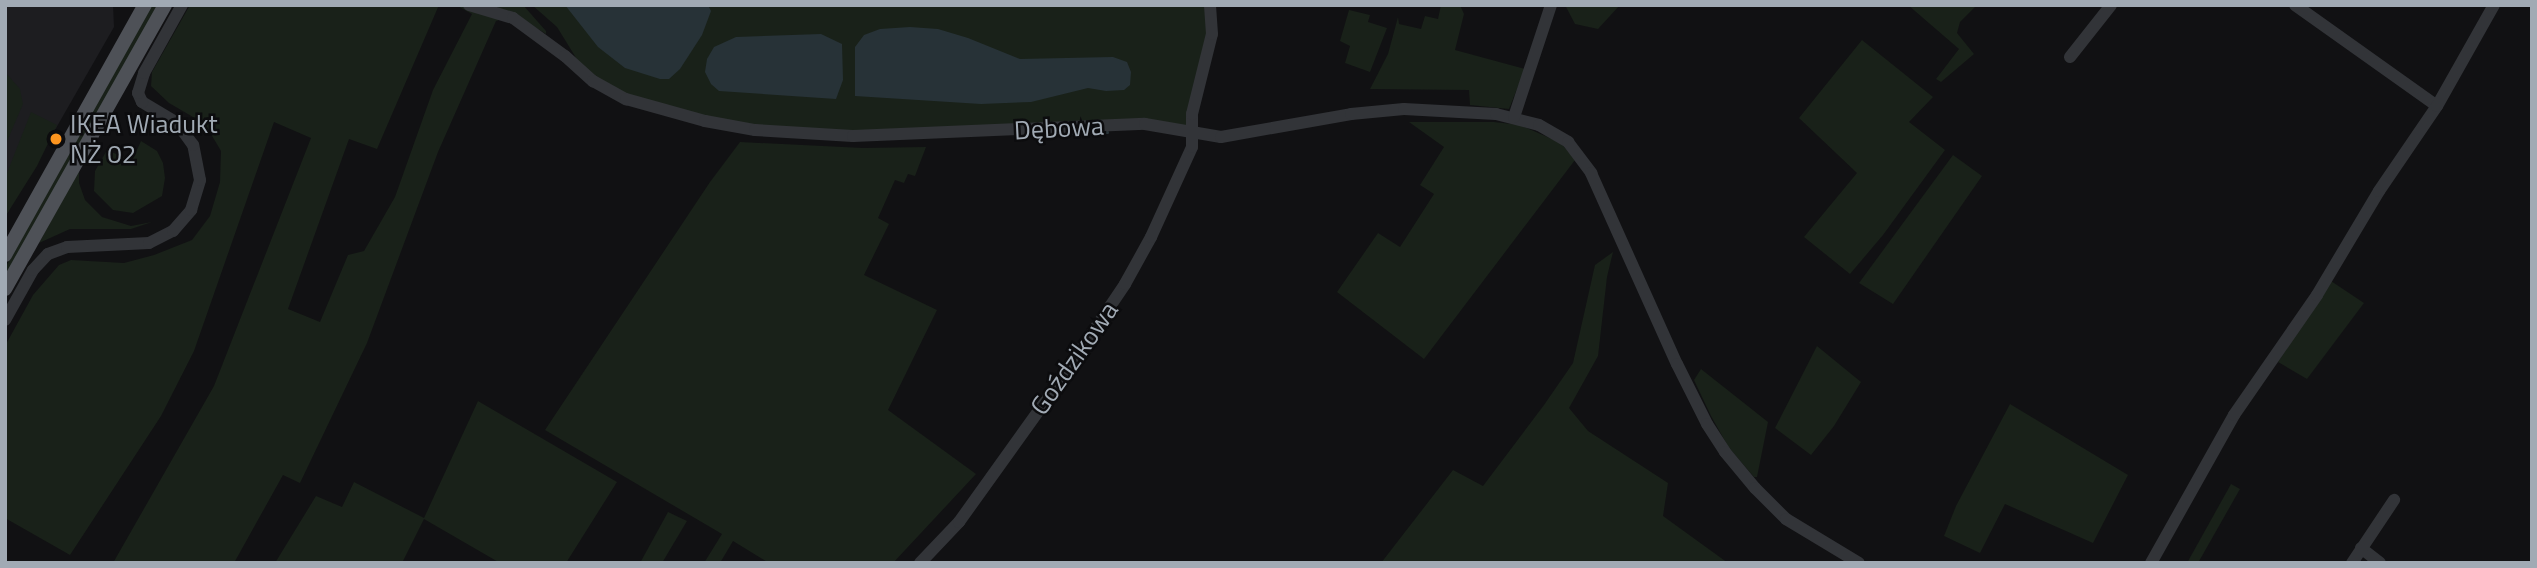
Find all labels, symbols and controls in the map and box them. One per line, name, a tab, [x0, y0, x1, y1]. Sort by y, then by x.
place label: IKEA Wiadukt NŻ 02	[70, 108, 218, 170]
street label: Dębowa	[1013, 110, 1105, 146]
marker: IKEA Wiadukt NŻ 02	[48, 131, 64, 147]
street label: Goździkowa	[1024, 295, 1124, 421]

